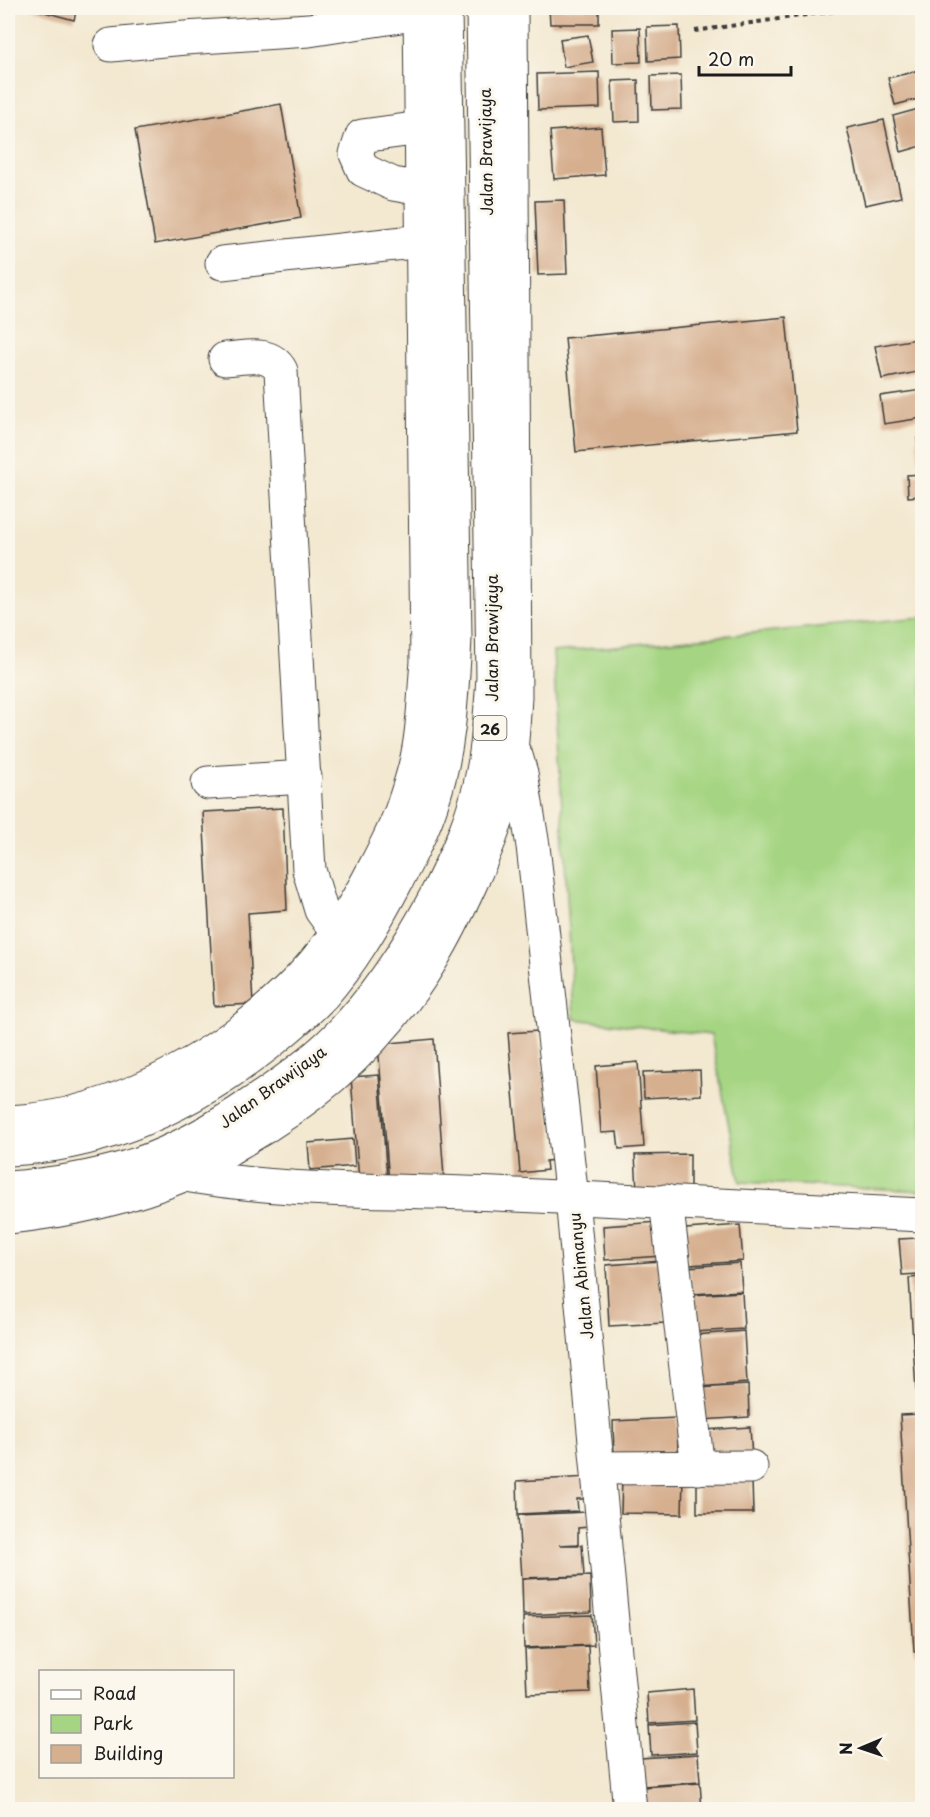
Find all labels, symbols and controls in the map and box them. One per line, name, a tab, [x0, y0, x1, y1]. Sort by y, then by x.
scale bar	[699, 39, 790, 77]
text: 20 m	[708, 45, 754, 72]
street label: Jalan Brawijaya	[472, 88, 498, 216]
street label: Jalan Brawijaya	[479, 574, 503, 702]
road number: 26	[474, 716, 506, 740]
street label: Jalan Brawijaya	[213, 1039, 331, 1133]
street label: Jalan Abimanyu	[561, 1211, 599, 1341]
legend	[39, 1670, 234, 1778]
text: Road	[93, 1679, 137, 1706]
text: Park	[93, 1709, 133, 1736]
north arrow	[831, 1718, 891, 1778]
text: Building	[93, 1739, 163, 1766]
text: N	[833, 1742, 857, 1755]

